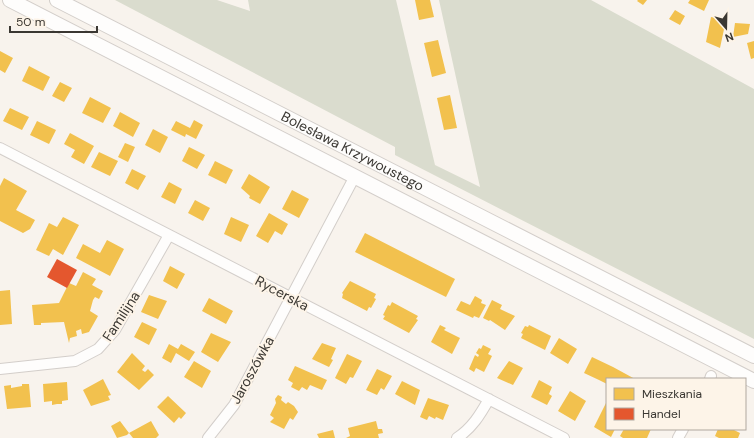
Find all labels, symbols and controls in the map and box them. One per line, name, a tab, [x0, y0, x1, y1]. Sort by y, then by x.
scale bar	[10, 8, 97, 34]
north arrow	[706, 8, 746, 48]
text: 50 m	[16, 14, 45, 30]
text: N	[723, 29, 736, 45]
street label: Bolesława Krzywoustego	[278, 107, 427, 195]
street label: Rycerska	[252, 271, 312, 315]
street label: Familijna	[98, 288, 144, 344]
street label: Jaroszówka	[226, 333, 278, 407]
legend	[606, 378, 746, 430]
text: Mieszkania	[642, 386, 702, 402]
text: Handel	[642, 406, 681, 422]

